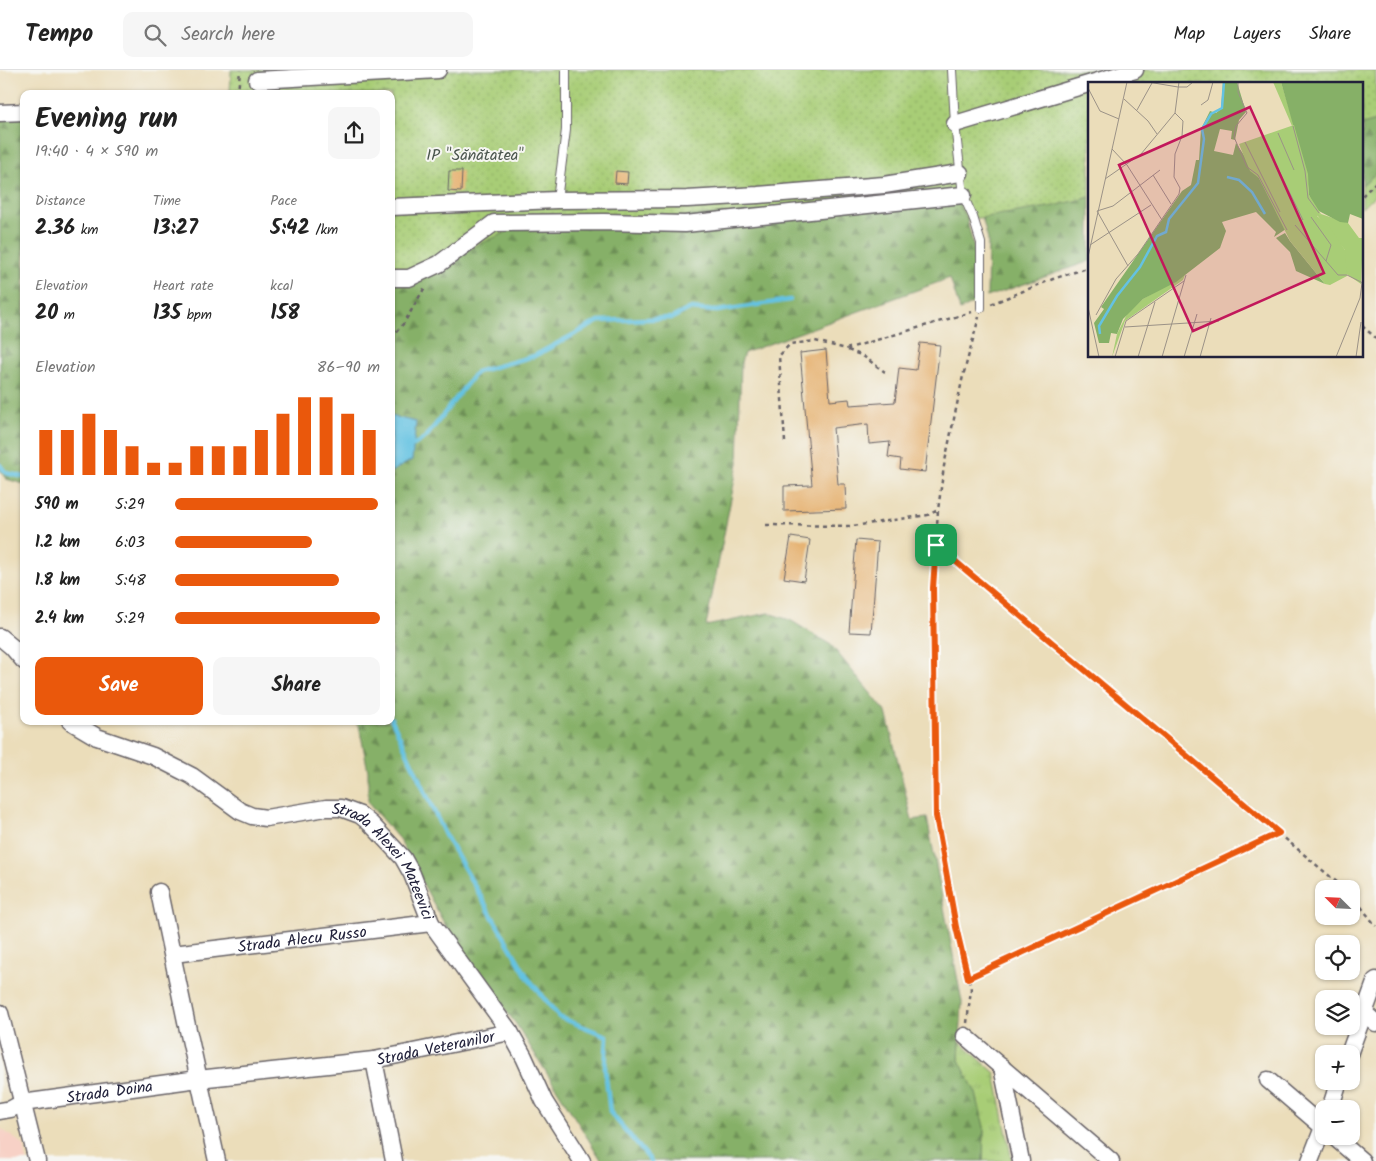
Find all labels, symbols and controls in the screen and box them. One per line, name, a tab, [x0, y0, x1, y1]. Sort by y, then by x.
search box	[123, 12, 473, 57]
text: Tempo	[25, 15, 93, 54]
text: Search here	[181, 20, 275, 50]
text: Map	[1174, 20, 1205, 49]
text: Layers	[1233, 20, 1281, 49]
text: Share	[1309, 20, 1351, 49]
icon: search	[141, 21, 169, 49]
inset map	[1088, 82, 1364, 358]
text: Evening run	[35, 97, 178, 142]
button: share	[328, 107, 380, 159]
text: 19:40 · 4 × 590 m	[35, 139, 158, 164]
park label: IP "Sănătatea"	[426, 143, 524, 168]
text: Distance	[35, 190, 85, 212]
text: Time	[153, 190, 181, 212]
text: Pace	[270, 190, 297, 212]
text: 2.36	[35, 212, 75, 245]
text: 13:27	[153, 212, 198, 245]
text: 5:42	[270, 212, 310, 245]
text: km	[75, 219, 98, 241]
text: /km	[310, 219, 338, 241]
text: Elevation	[35, 275, 88, 297]
text: Heart rate	[153, 275, 214, 297]
text: kcal	[270, 275, 293, 297]
text: 20	[35, 297, 58, 330]
text: 135	[153, 297, 181, 330]
text: 158	[270, 297, 300, 330]
text: m	[58, 304, 75, 326]
text: bpm	[181, 304, 212, 326]
text: Elevation	[35, 355, 96, 380]
text: 86–90 m	[317, 355, 380, 380]
text: 590 m	[35, 492, 79, 517]
text: 5:29	[115, 492, 145, 517]
pin	[915, 524, 957, 566]
text: 1.2 km	[35, 530, 80, 555]
text: 6:03	[115, 530, 145, 555]
icon: arrive	[922, 531, 950, 559]
text: 1.8 km	[35, 568, 80, 593]
text: 5:48	[115, 568, 146, 593]
text: 2.4 km	[35, 606, 84, 631]
text: 5:29	[115, 606, 145, 631]
button: Save	[35, 657, 203, 715]
button: Share	[213, 657, 380, 715]
street label: Strada Alexei Mateevici	[332, 797, 440, 925]
north arrow	[1315, 880, 1360, 925]
map controls	[1315, 880, 1360, 1145]
street label: Strada Alecu Russo	[236, 920, 368, 960]
button: locate	[1315, 935, 1360, 980]
button: layers	[1315, 990, 1360, 1035]
street label: Strada Veteranilor	[374, 1024, 499, 1073]
button: +	[1315, 1045, 1360, 1090]
street label: Strada Doina	[65, 1074, 154, 1111]
button: −	[1315, 1100, 1360, 1145]

